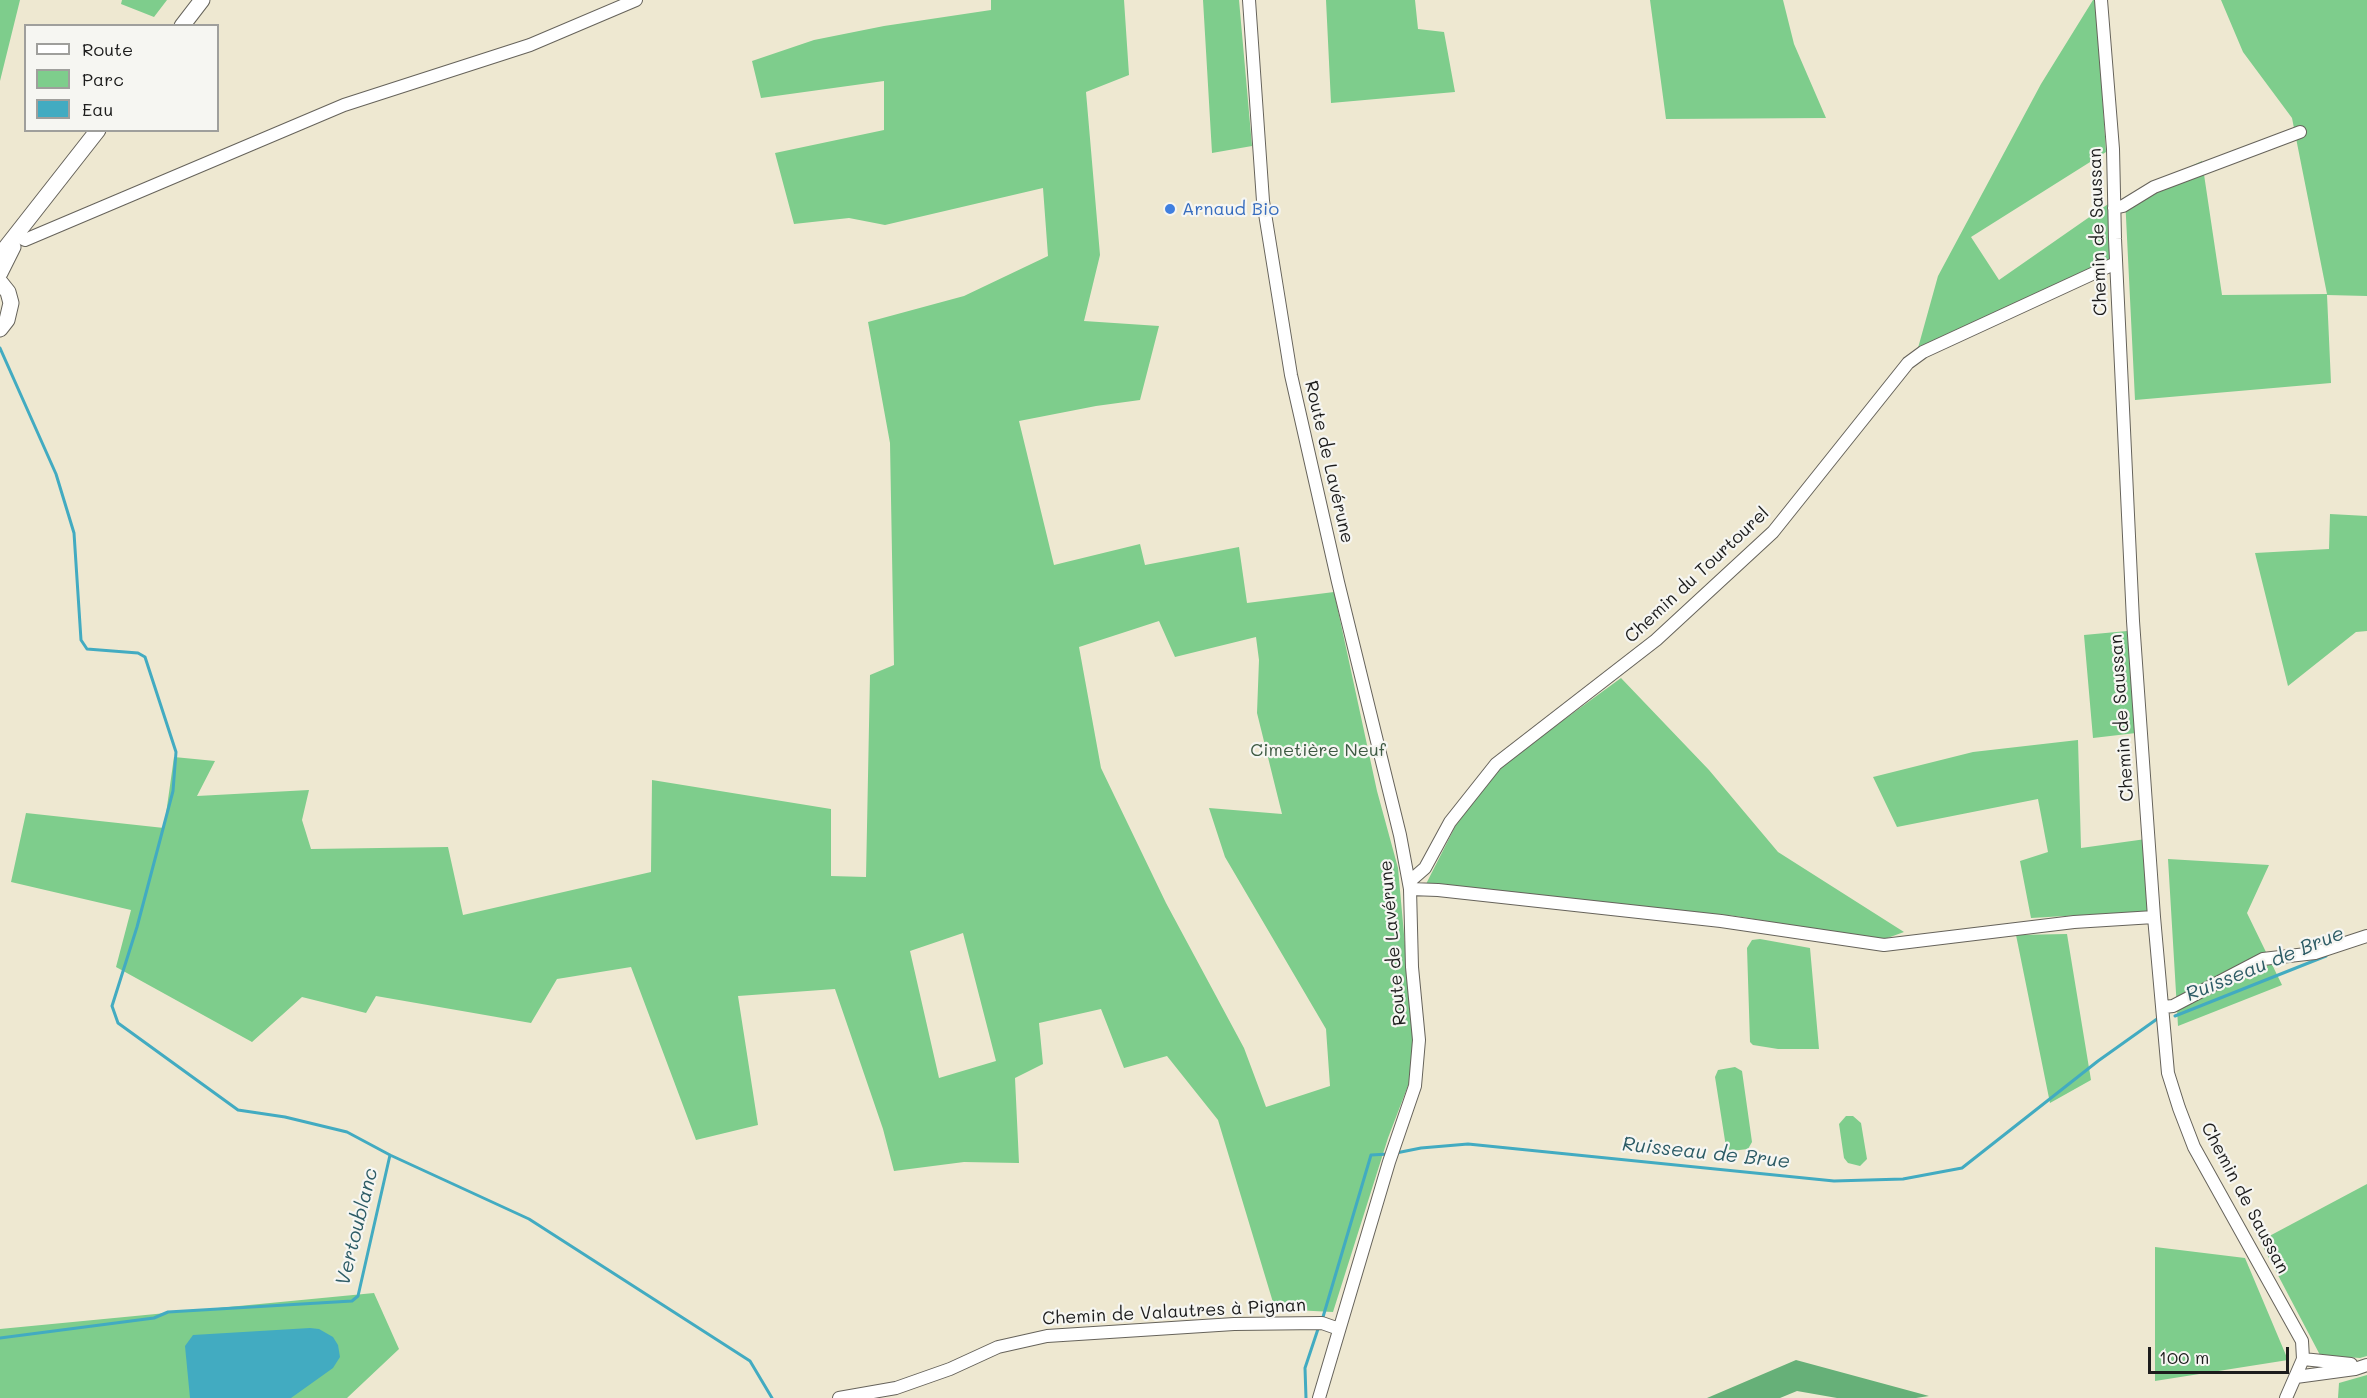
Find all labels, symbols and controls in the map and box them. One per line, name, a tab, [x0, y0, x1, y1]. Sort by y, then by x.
legend	[24, 24, 219, 132]
text: Route	[82, 37, 133, 61]
text: Parc	[82, 67, 124, 91]
text: Eau	[82, 97, 113, 121]
street label: Chemin de Saussan	[2084, 148, 2112, 316]
place label: Arnaud Bio	[1182, 198, 1279, 220]
marker: Arnaud Bio	[1163, 202, 1177, 216]
street label: Route de Lavérune	[1300, 379, 1358, 545]
street label: Chemin du Tourtourel	[1620, 502, 1774, 648]
street label: Chemin de Saussan	[2105, 633, 2139, 803]
park label: Cimetière Neuf	[1250, 739, 1386, 761]
street label: Route de Lavérune	[1375, 859, 1411, 1027]
water label: Ruisseau de Brue	[2182, 921, 2348, 1007]
street label: Chemin de Saussan	[2196, 1119, 2294, 1277]
water label: Ruisseau de Brue	[1621, 1132, 1791, 1174]
water label: Vertoublanc	[331, 1166, 383, 1288]
street label: Chemin de Valautres à Pignan	[1042, 1294, 1306, 1330]
scale bar	[2151, 1335, 2292, 1373]
text: 100 m	[2159, 1345, 2209, 1369]

